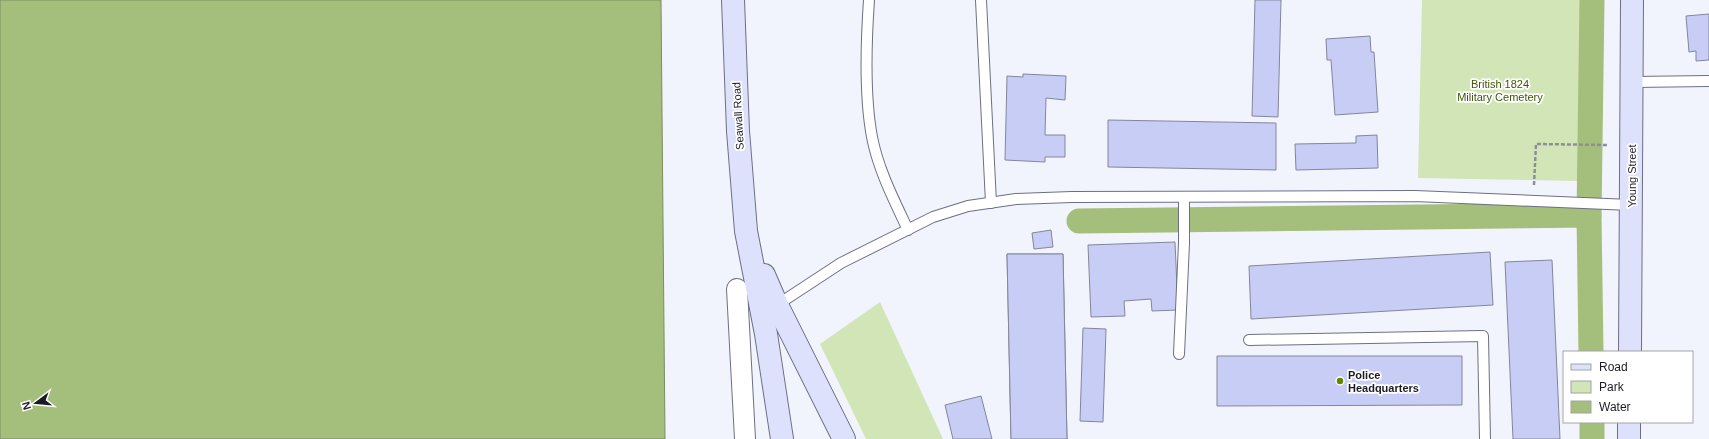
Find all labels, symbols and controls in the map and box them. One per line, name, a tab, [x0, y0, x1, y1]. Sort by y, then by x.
park label: British 1824 Military Cemetery	[1457, 78, 1543, 103]
street label: Seawall Road	[730, 82, 746, 150]
street label: Young Street	[1626, 144, 1638, 208]
legend	[1563, 351, 1693, 423]
text: Road	[1599, 360, 1628, 374]
place label: Police Headquarters	[1348, 369, 1419, 394]
marker: Police Headquarters	[1335, 376, 1345, 386]
text: Park	[1599, 380, 1625, 394]
north arrow	[16, 383, 56, 423]
text: N	[20, 400, 33, 411]
text: Water	[1599, 400, 1631, 414]

